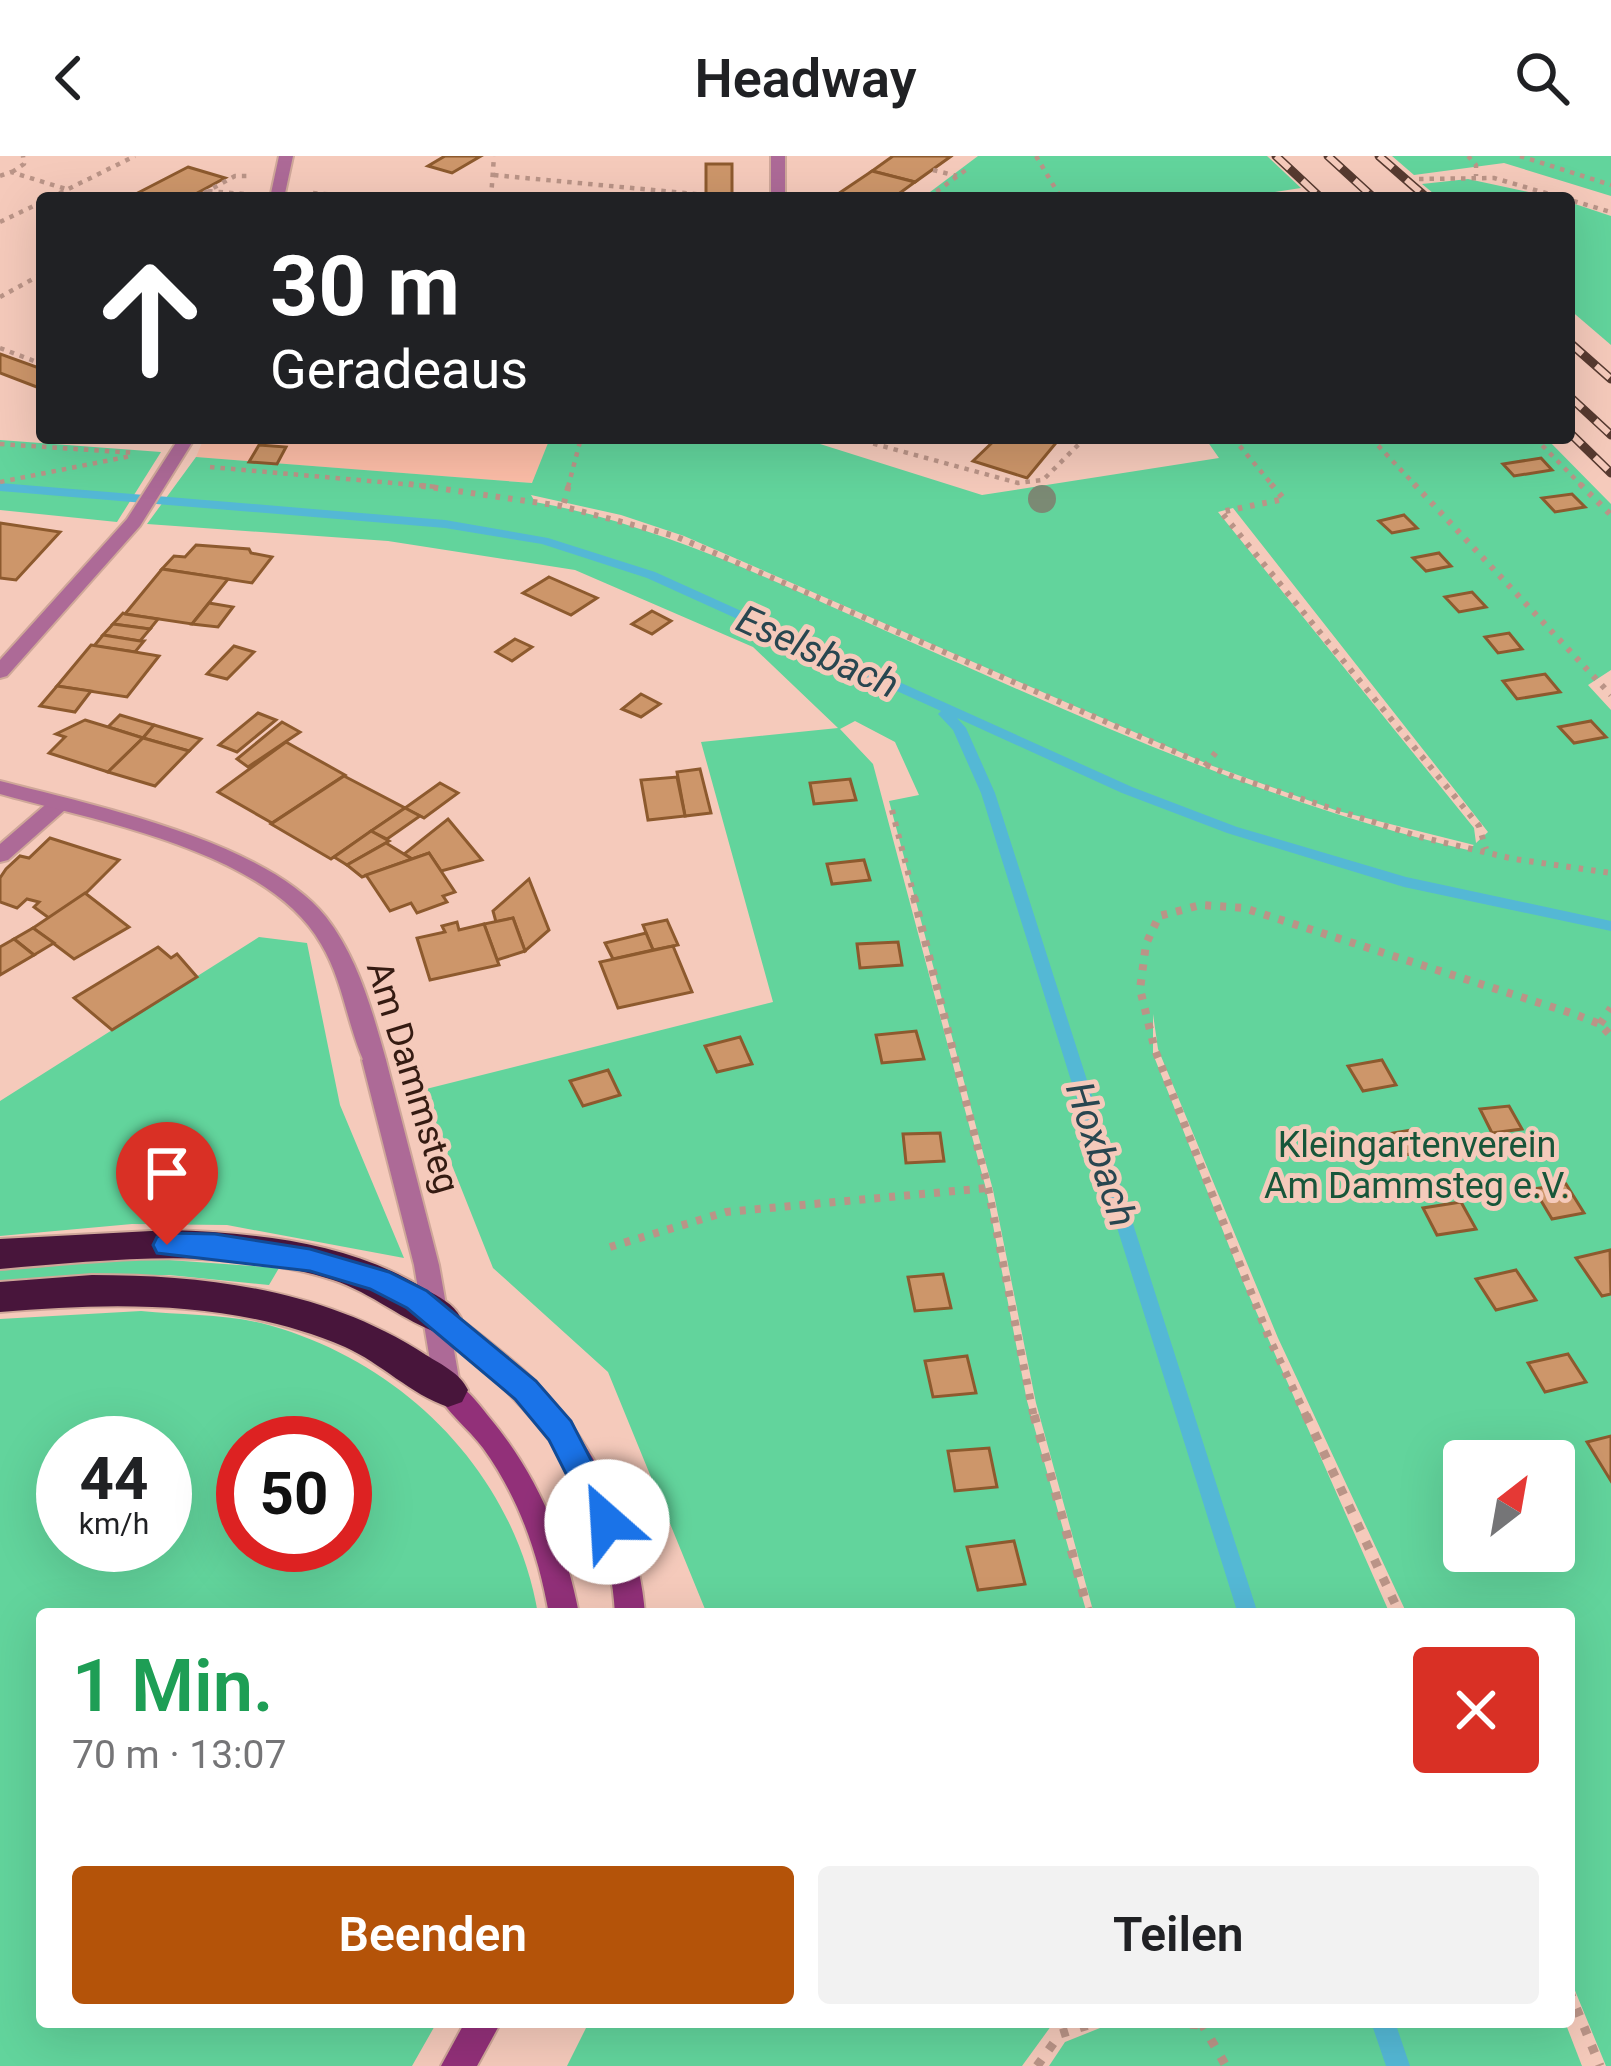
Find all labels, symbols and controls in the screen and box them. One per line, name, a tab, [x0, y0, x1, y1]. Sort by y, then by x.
icon: back	[36, 45, 102, 111]
icon: search	[1509, 45, 1575, 111]
text: Headway	[695, 47, 917, 110]
text: 30 m	[270, 237, 460, 336]
icon: ahead	[72, 240, 228, 396]
text: Geradeaus	[270, 338, 528, 401]
water label: Eselsbach	[730, 596, 906, 708]
street label: Am Dammsteg	[358, 956, 468, 1198]
water label: Hoxbach	[1056, 1076, 1146, 1232]
pin	[116, 1122, 218, 1245]
park label: Kleingartenverein Am Dammsteg e.V.	[1264, 1124, 1570, 1207]
icon: arrive	[134, 1140, 200, 1206]
speed limit sign: 50	[216, 1416, 372, 1572]
north arrow	[1443, 1440, 1575, 1572]
map controls	[1443, 1440, 1575, 1572]
text: 44	[80, 1443, 148, 1514]
position arrow	[544, 1459, 670, 1585]
text: km/h	[79, 1506, 149, 1541]
text: 1 Min.	[72, 1644, 273, 1729]
button: close	[1413, 1647, 1539, 1773]
text: 70 m · 13:07	[72, 1732, 286, 1778]
button: Beenden	[72, 1866, 794, 2004]
button: Teilen	[818, 1866, 1539, 2004]

